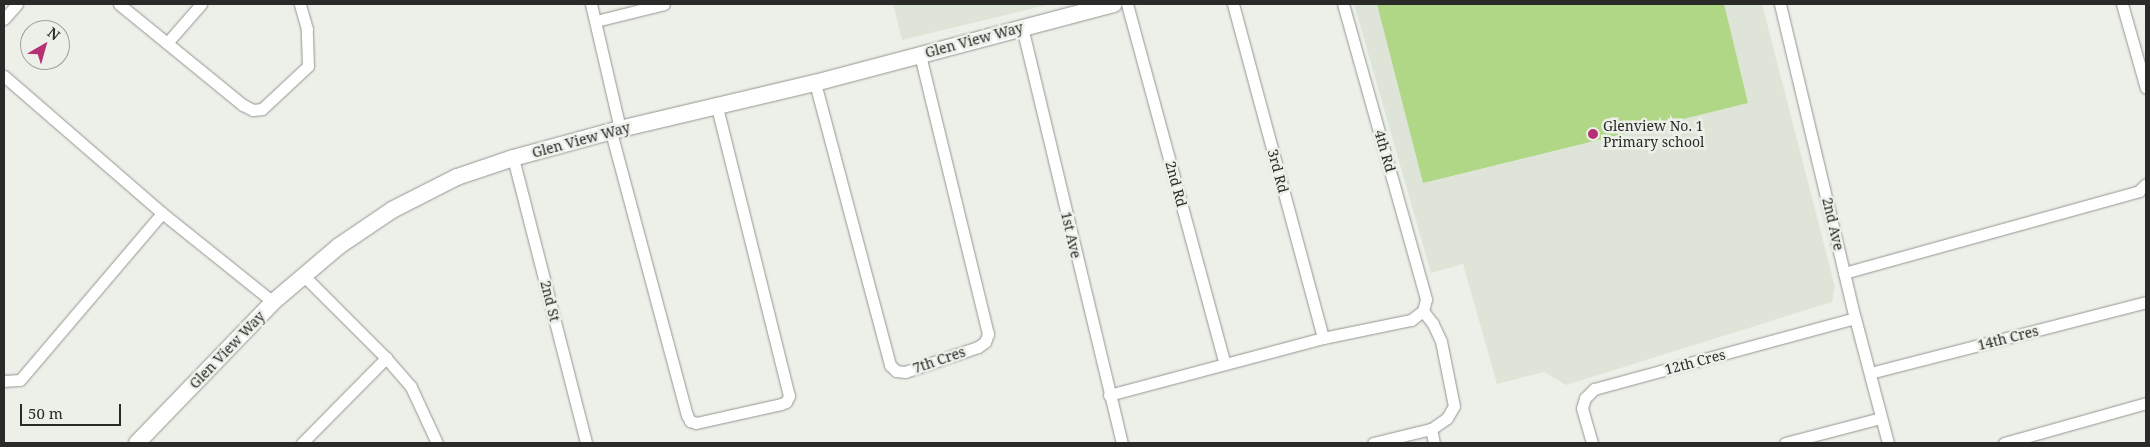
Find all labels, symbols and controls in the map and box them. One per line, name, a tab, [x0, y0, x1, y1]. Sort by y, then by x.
street label: Glen View Way	[923, 19, 1025, 61]
north arrow	[20, 20, 70, 70]
text: N	[44, 23, 64, 44]
place label: Glenview No. 1 Primary school	[1603, 118, 1704, 150]
street label: Glen View Way	[530, 119, 632, 161]
street label: 4th Rd	[1371, 128, 1399, 174]
marker: Glenview No. 1 Primary school	[1587, 128, 1599, 140]
street label: 3rd Rd	[1264, 147, 1292, 195]
street label: 2nd Rd	[1162, 159, 1190, 209]
street label: 2nd Ave	[1819, 196, 1847, 252]
street label: 1st Ave	[1057, 210, 1085, 260]
street label: 2nd St	[537, 279, 563, 323]
street label: Glen View Way	[186, 308, 268, 392]
street label: 14th Cres	[1976, 322, 2040, 354]
street label: 7th Cres	[911, 343, 967, 377]
street label: 12th Cres	[1663, 346, 1727, 378]
scale bar	[22, 394, 124, 426]
text: 50 m	[28, 403, 63, 423]

